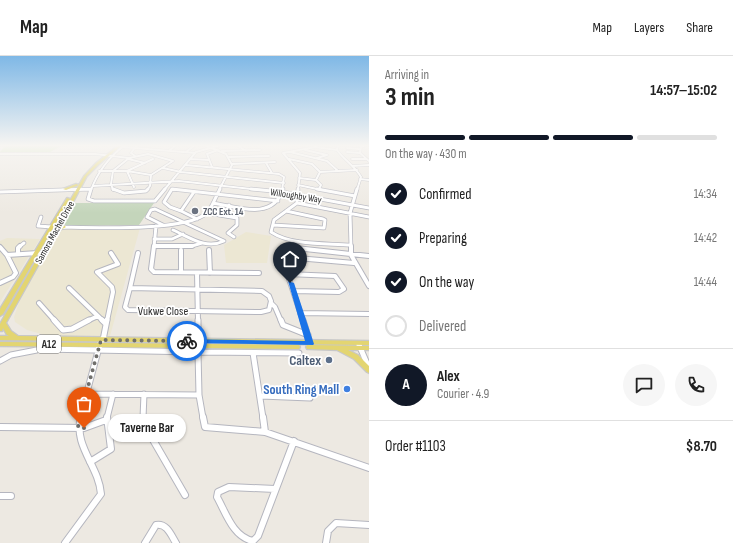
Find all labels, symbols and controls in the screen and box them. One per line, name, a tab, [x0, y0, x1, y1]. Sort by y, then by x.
text: Map	[20, 16, 48, 39]
text: Map	[592, 19, 612, 36]
text: Layers	[634, 19, 664, 36]
text: Share	[686, 19, 713, 36]
text: Arriving in	[385, 67, 429, 83]
text: 14:57–15:02	[650, 81, 717, 100]
text: 3 min	[385, 82, 435, 113]
text: On the way · 430 m	[385, 146, 467, 162]
icon: check	[385, 183, 407, 205]
text: Confirmed	[419, 185, 472, 204]
street label: Willoughby Way	[269, 186, 323, 206]
text: 14:34	[694, 186, 717, 202]
street label: Samora Machel Drive	[33, 199, 77, 266]
marker: ZCC Ext. 14	[190, 206, 200, 216]
place label: ZCC Ext. 14	[203, 206, 244, 218]
icon: check	[385, 227, 407, 249]
text: Preparing	[419, 229, 467, 248]
text: 14:42	[694, 230, 717, 246]
pin	[273, 242, 307, 283]
icon: home	[279, 248, 301, 270]
icon: check	[385, 271, 407, 293]
text: On the way	[419, 273, 474, 292]
text: 14:44	[694, 274, 717, 290]
street label: Vukwe Close	[138, 304, 188, 319]
text: Delivered	[419, 317, 466, 336]
courier	[167, 321, 207, 361]
icon: bike	[176, 330, 198, 352]
road number: A12	[37, 335, 61, 353]
place label: Caltex	[289, 352, 321, 369]
marker: Caltex	[324, 355, 334, 365]
button: chat	[623, 364, 665, 406]
button: phone	[675, 364, 717, 406]
text: Alex	[437, 367, 460, 386]
text: A	[402, 375, 410, 394]
place label: South Ring Mall	[263, 381, 339, 398]
marker: South Ring Mall	[342, 384, 352, 394]
text: Courier · 4.9	[437, 386, 489, 402]
pin	[67, 387, 101, 428]
icon: bag	[73, 393, 95, 415]
callout: Taverne Bar	[108, 414, 186, 442]
text: Taverne Bar	[120, 420, 174, 436]
text: Order #1103	[385, 437, 446, 456]
text: $8.70	[686, 437, 717, 456]

